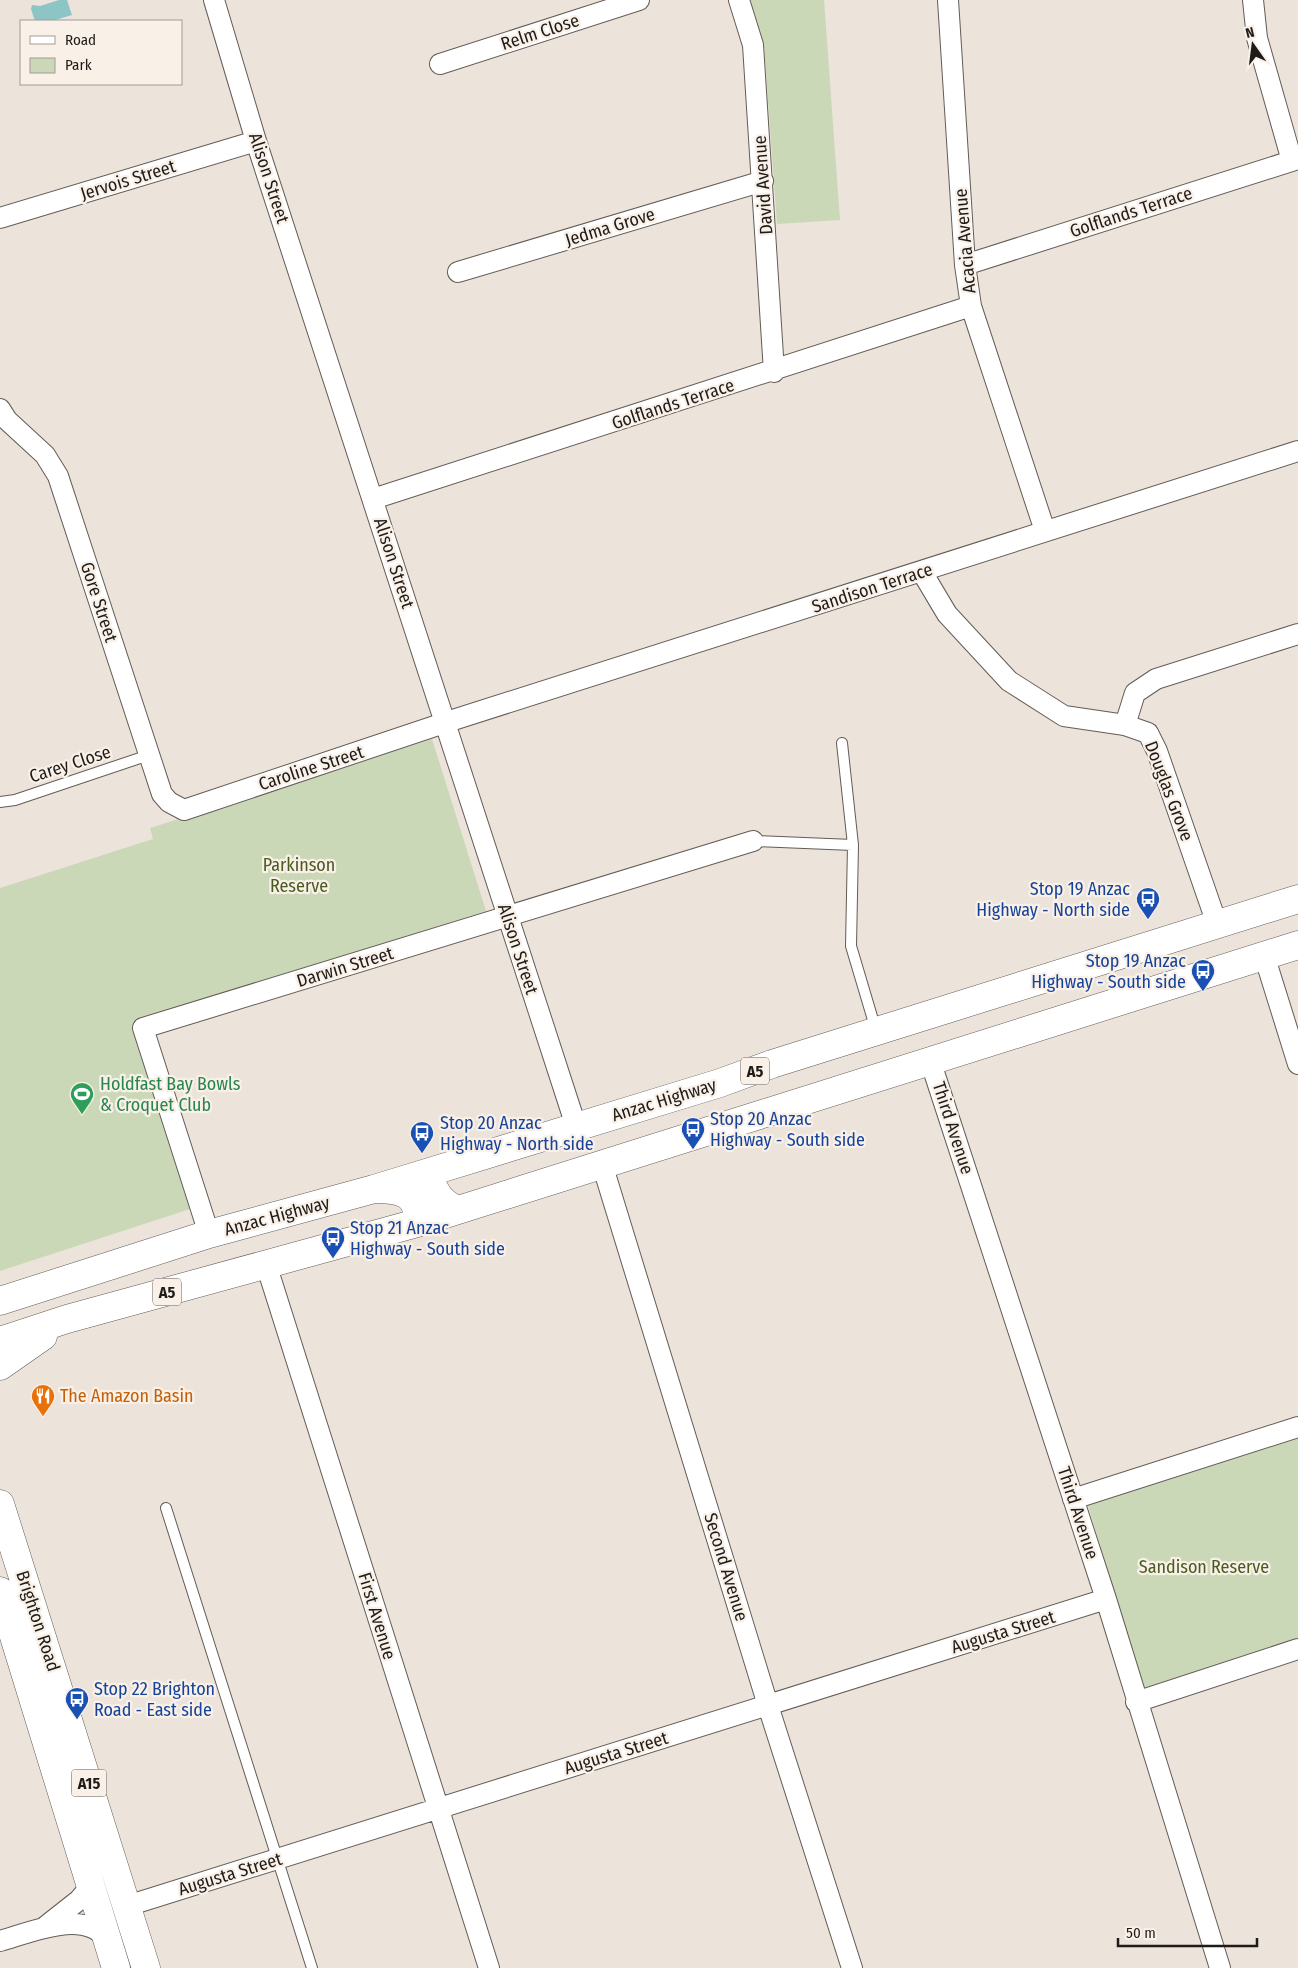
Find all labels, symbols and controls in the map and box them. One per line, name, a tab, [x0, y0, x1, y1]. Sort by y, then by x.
street label: Relm Close	[498, 9, 582, 55]
legend	[20, 20, 182, 85]
north arrow	[1228, 20, 1278, 70]
text: N	[1244, 24, 1256, 42]
text: Road	[65, 31, 96, 49]
text: Park	[65, 56, 92, 74]
street label: Alison Street	[244, 130, 294, 226]
street label: David Avenue	[749, 135, 777, 235]
street label: Jervois Street	[78, 155, 178, 205]
street label: Golflands Terrace	[1067, 182, 1195, 242]
street label: Acacia Avenue	[949, 188, 981, 294]
street label: Jedma Grove	[562, 203, 658, 251]
street label: Golflands Terrace	[609, 374, 737, 434]
street label: Alison Street	[369, 515, 419, 611]
street label: Sandison Terrace	[809, 558, 935, 618]
street label: Gore Street	[76, 559, 122, 645]
street label: Douglas Grove	[1140, 738, 1198, 844]
street label: Carey Close	[27, 740, 114, 787]
street label: Caroline Street	[256, 741, 366, 795]
park label: Parkinson Reserve	[263, 854, 335, 897]
place label: Stop 19 Anzac Highway - North side	[976, 878, 1130, 921]
bus stop icon: Stop 19 Anzac Highway - North side	[1135, 886, 1161, 920]
street label: Alison Street	[493, 901, 543, 997]
street label: Darwin Street	[294, 942, 396, 992]
place label: Stop 19 Anzac Highway - South side	[1031, 950, 1186, 993]
bus stop icon: Stop 19 Anzac Highway - South side	[1190, 958, 1216, 992]
road number: A5	[741, 1058, 769, 1084]
place label: Holdfast Bay Bowls & Croquet Club	[100, 1073, 241, 1116]
street label: Anzac Highway	[609, 1074, 719, 1126]
street label: Third Avenue	[928, 1079, 978, 1177]
sports icon: Holdfast Bay Bowls & Croquet Club	[69, 1081, 95, 1115]
place label: Stop 20 Anzac Highway - South side	[710, 1108, 865, 1151]
place label: Stop 20 Anzac Highway - North side	[440, 1112, 594, 1155]
bus stop icon: Stop 20 Anzac Highway - South side	[680, 1116, 706, 1150]
bus stop icon: Stop 20 Anzac Highway - North side	[409, 1120, 435, 1154]
street label: Anzac Highway	[222, 1191, 332, 1241]
place label: Stop 21 Anzac Highway - South side	[350, 1217, 505, 1260]
bus stop icon: Stop 21 Anzac Highway - South side	[320, 1225, 346, 1259]
road number: A5	[153, 1278, 181, 1305]
restaurant icon: The Amazon Basin	[30, 1383, 56, 1417]
place label: The Amazon Basin	[60, 1385, 194, 1407]
street label: Third Avenue	[1053, 1464, 1103, 1562]
street label: Second Avenue	[699, 1510, 753, 1624]
park label: Sandison Reserve	[1139, 1556, 1269, 1578]
street label: Brighton Road	[11, 1568, 65, 1674]
street label: First Avenue	[353, 1570, 401, 1662]
street label: Augusta Street	[948, 1606, 1058, 1658]
place label: Stop 22 Brighton Road - East side	[94, 1678, 215, 1721]
bus stop icon: Stop 22 Brighton Road - East side	[64, 1686, 90, 1720]
street label: Augusta Street	[561, 1727, 671, 1779]
road number: A15	[72, 1770, 106, 1796]
street label: Augusta Street	[175, 1848, 285, 1900]
scale bar	[1118, 1916, 1257, 1948]
text: 50 m	[1126, 1924, 1156, 1942]

